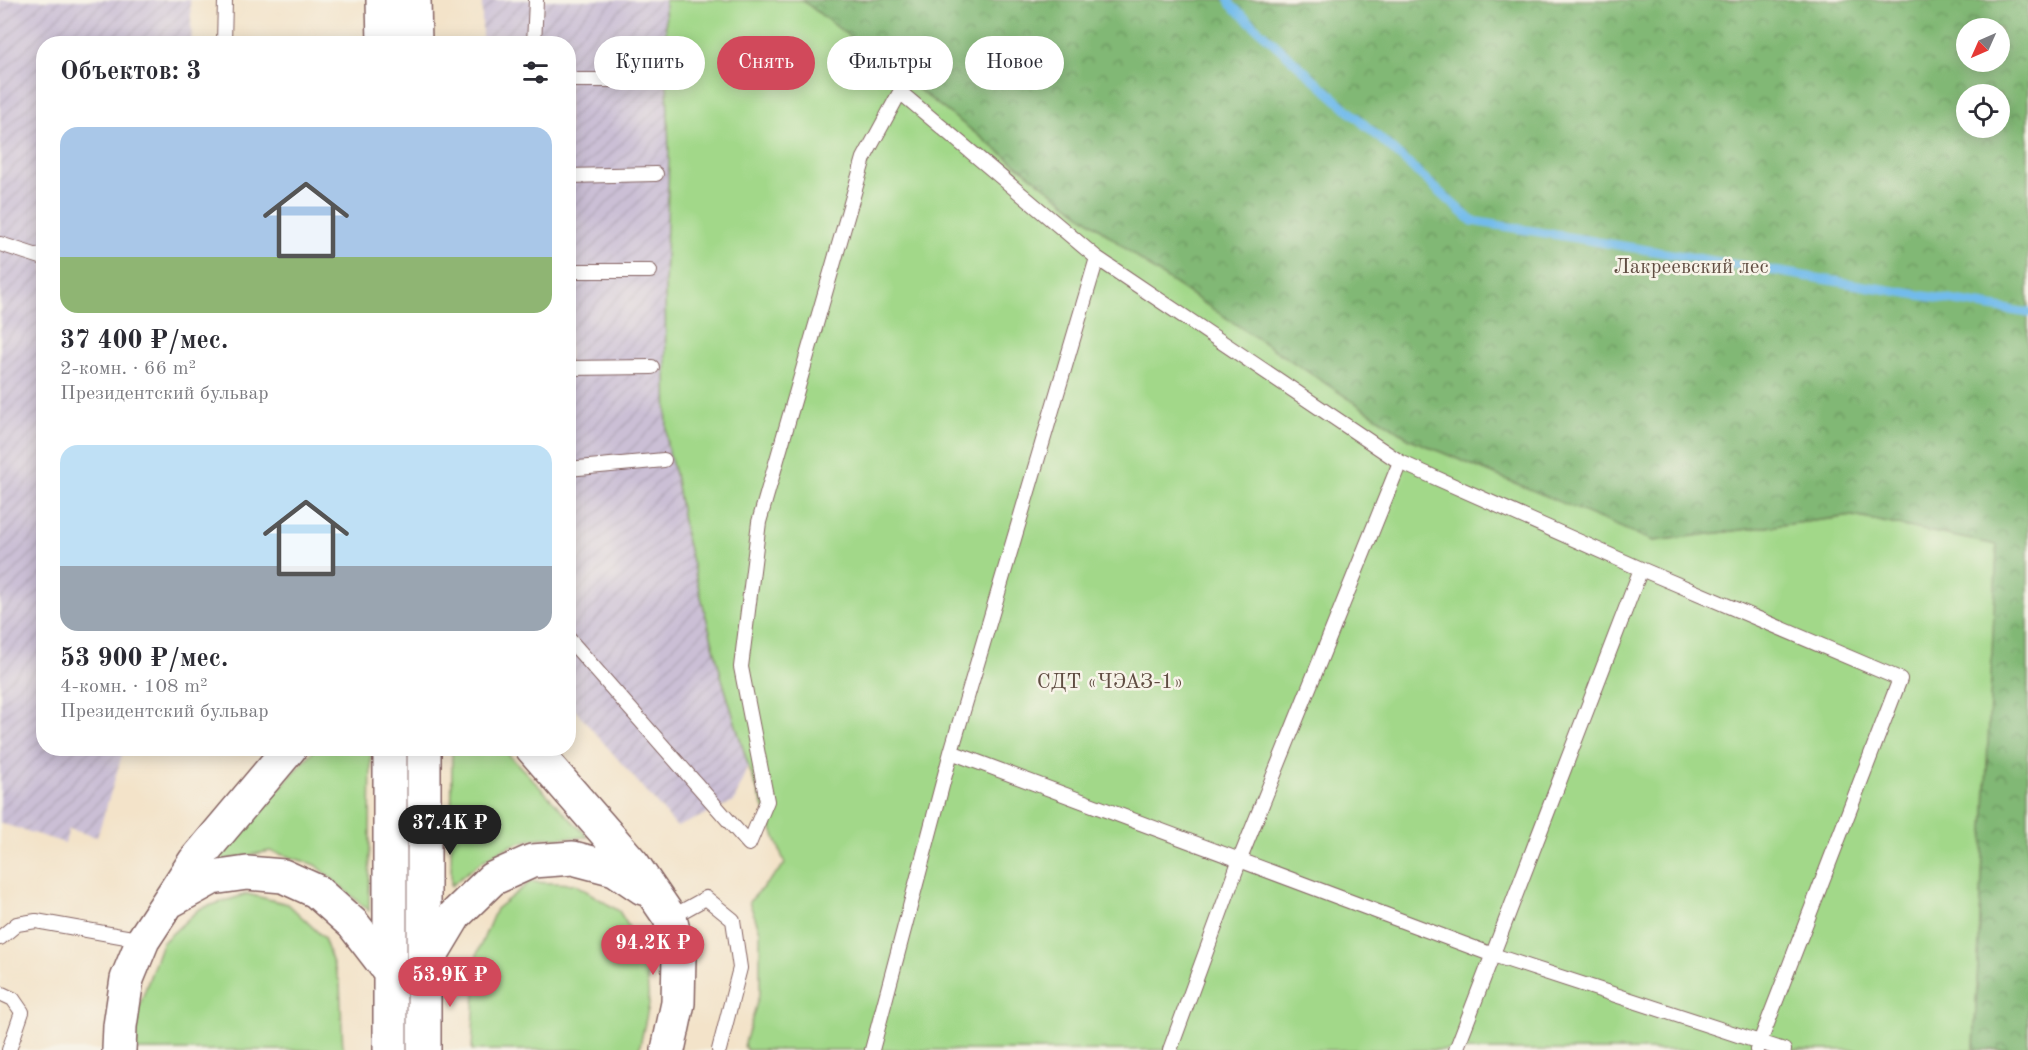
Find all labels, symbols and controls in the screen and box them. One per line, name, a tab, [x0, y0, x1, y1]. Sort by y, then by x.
north arrow	[1956, 18, 2010, 72]
map controls	[1956, 18, 2010, 138]
chip: Купить	[594, 36, 705, 90]
chip: Снять	[717, 36, 815, 90]
chip: Фильтры	[827, 36, 953, 90]
chip: Новое	[965, 36, 1064, 90]
icon: filters	[519, 56, 552, 89]
text: Объектов: 3	[60, 59, 201, 85]
button: locate	[1956, 84, 2010, 138]
icon: home	[252, 166, 360, 274]
park label: Лакреевский лес	[1613, 257, 1769, 278]
text: 37 400 ₽/мес.	[60, 328, 228, 354]
text: 2-комн. · 66 m²	[60, 359, 196, 379]
text: Президентский бульвар	[60, 384, 269, 404]
icon: home	[252, 484, 360, 592]
text: 53 900 ₽/мес.	[60, 646, 228, 672]
park label: СДТ «ЧЭАЗ-1»	[1037, 672, 1183, 693]
text: 4-комн. · 108 m²	[60, 677, 208, 697]
text: Президентский бульвар	[60, 702, 269, 722]
pin: 37.4K ₽	[395, 805, 505, 856]
text: 37.4K ₽	[412, 814, 488, 834]
pin: 94.2K ₽	[598, 925, 708, 976]
text: 94.2K ₽	[615, 934, 691, 954]
pin: 53.9K ₽	[395, 957, 505, 1008]
text: 53.9K ₽	[412, 966, 488, 986]

